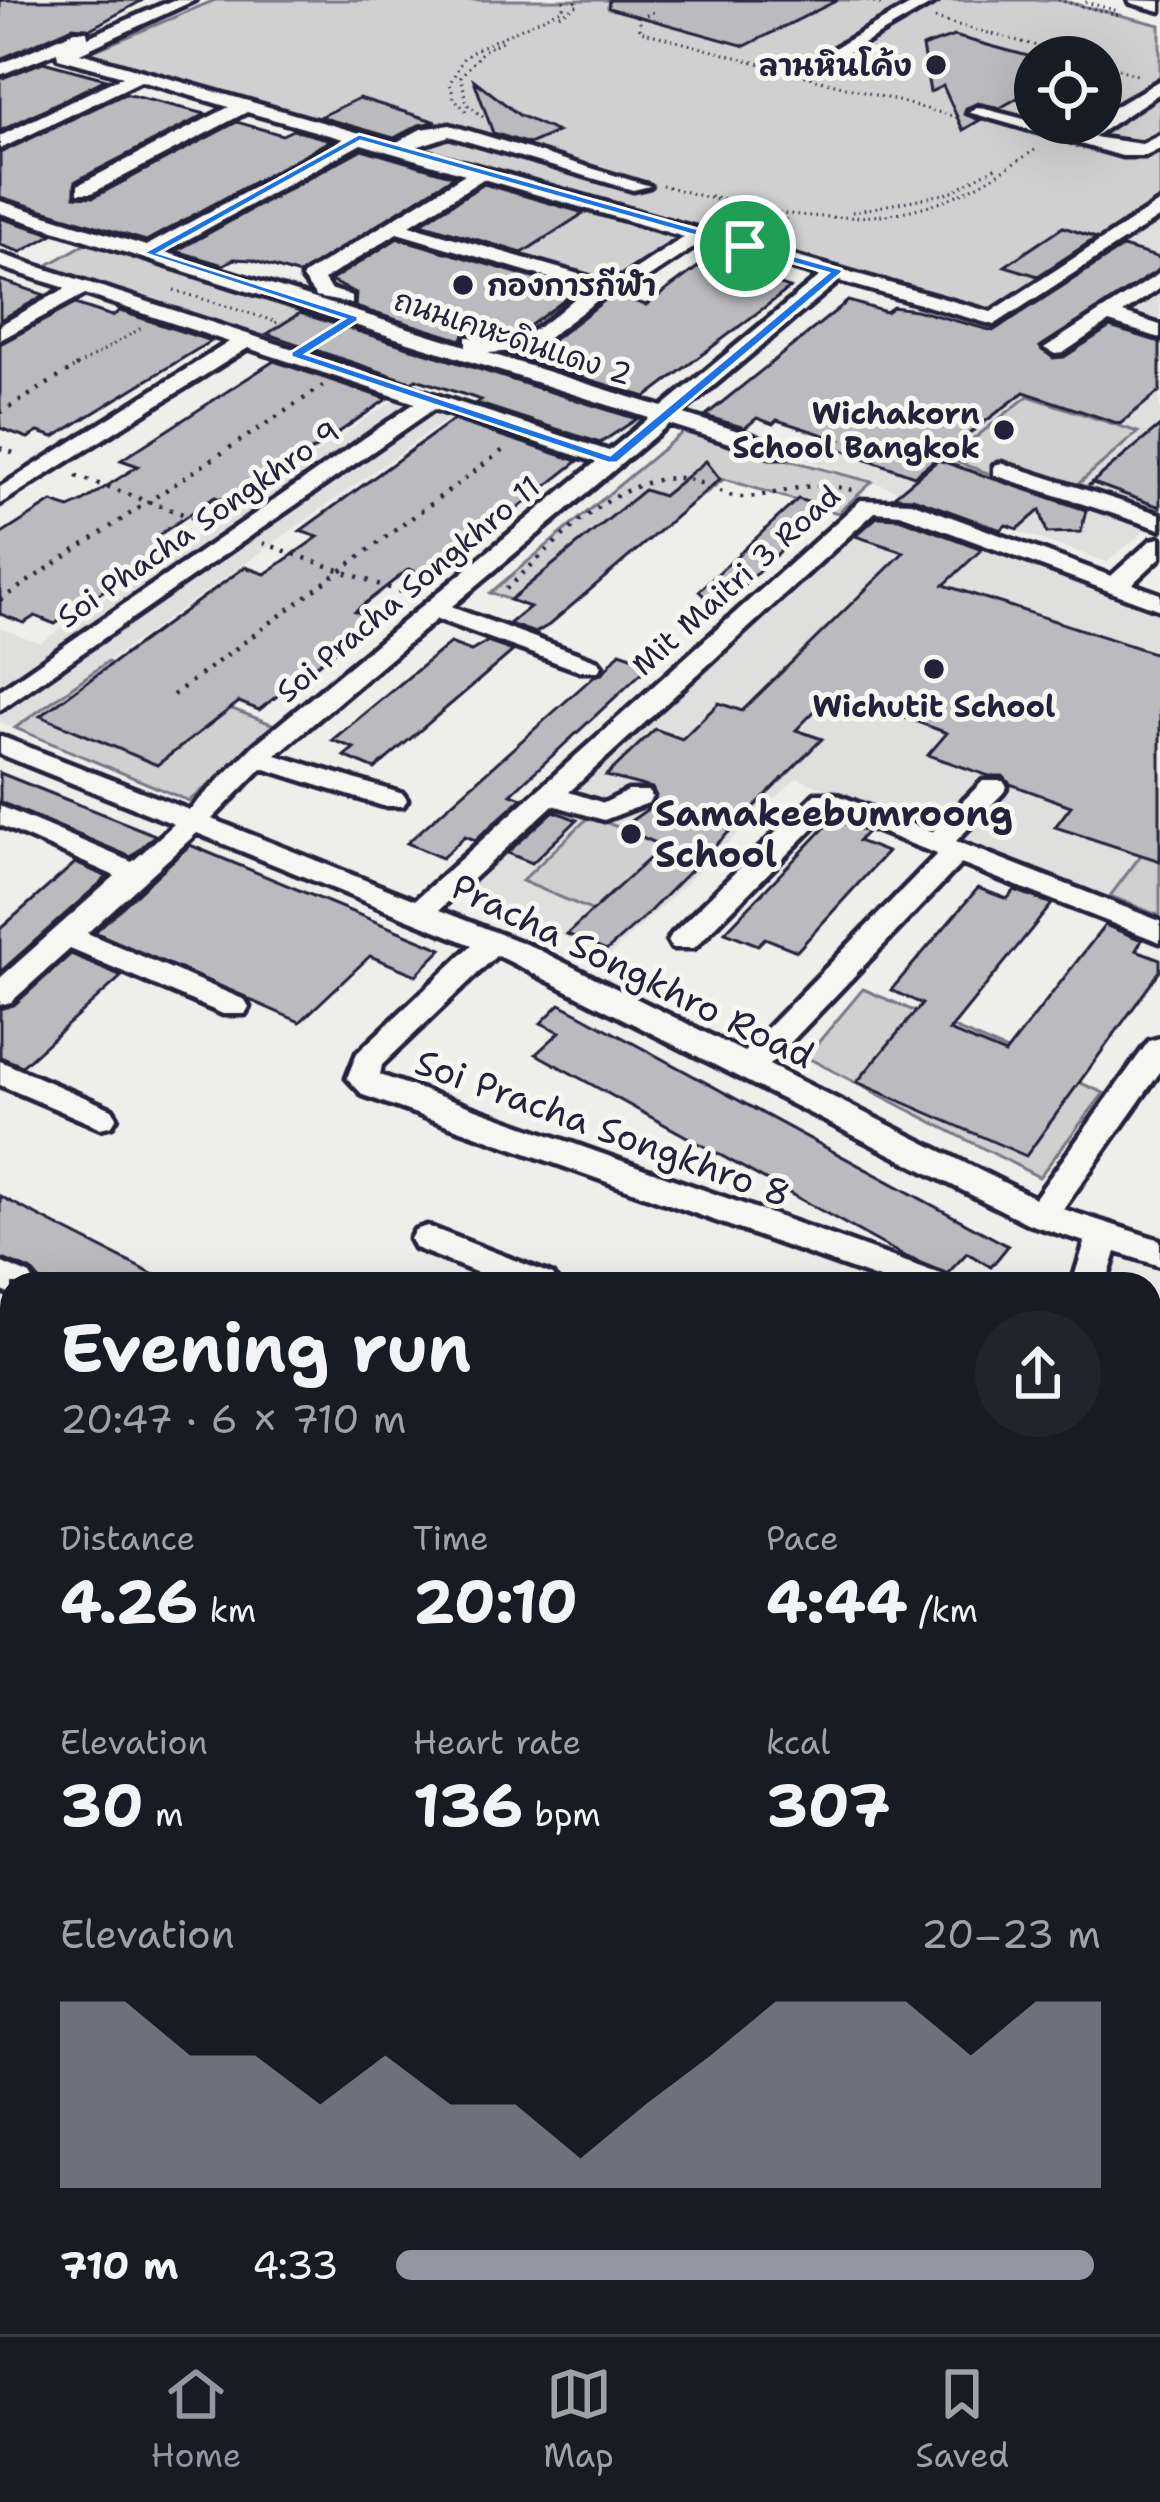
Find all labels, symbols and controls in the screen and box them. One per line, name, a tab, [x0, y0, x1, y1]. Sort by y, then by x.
map controls	[1014, 36, 1122, 144]
button: locate	[1014, 36, 1122, 144]
place label: ลานหินโค้ง	[759, 45, 912, 86]
marker: ลานหินโค้ง	[923, 52, 949, 78]
pin	[694, 195, 796, 297]
icon: arrive	[712, 213, 778, 279]
place label: กองการกีฬา	[487, 265, 656, 306]
marker: กองการกีฬา	[450, 272, 476, 298]
street label: ถนนเคหะดินแดง 2	[389, 279, 637, 395]
place label: Wichakorn School Bangkok	[732, 393, 980, 468]
street label: Soi Phacha Songkhro 9	[49, 411, 347, 637]
marker: Wichakorn School Bangkok	[991, 417, 1017, 443]
street label: Soi Pracha Songkhro 11	[267, 466, 549, 712]
street label: Mit Maitri 3 Road	[623, 475, 849, 685]
marker: Wichutit School	[921, 656, 947, 682]
place label: Wichutit School	[813, 686, 1055, 727]
place label: Samakeebumroong School	[655, 789, 1013, 879]
marker: Samakeebumroong School	[618, 821, 644, 847]
street label: Pracha Songkhro Road	[444, 862, 822, 1080]
street label: Soi Pracha Songkhro 8	[409, 1037, 797, 1219]
text: Evening run	[60, 1304, 471, 1392]
button: share	[975, 1311, 1101, 1437]
text: 20:47 · 6 × 710 m	[60, 1393, 406, 1445]
text: Distance	[60, 1516, 195, 1561]
text: Time	[413, 1516, 489, 1561]
text: Pace	[766, 1516, 839, 1561]
text: 4.26	[60, 1561, 198, 1641]
text: 20:10	[413, 1561, 578, 1641]
text: 4:44	[766, 1561, 908, 1641]
text: km	[198, 1588, 256, 1633]
text: /km	[908, 1588, 978, 1633]
text: Elevation	[60, 1720, 208, 1765]
text: Heart rate	[413, 1720, 581, 1765]
text: kcal	[766, 1720, 830, 1765]
text: 30	[60, 1765, 144, 1845]
text: 136	[413, 1765, 523, 1845]
text: 307	[766, 1765, 890, 1845]
text: m	[144, 1792, 183, 1837]
text: bpm	[523, 1792, 601, 1837]
text: Elevation	[60, 1908, 235, 1960]
text: 20–23 m	[921, 1908, 1101, 1960]
text: 710 m	[60, 2239, 179, 2291]
text: 4:33	[252, 2239, 339, 2291]
tab: Home	[151, 2361, 242, 2478]
tab: Map	[543, 2361, 614, 2478]
tab: Saved	[915, 2361, 1009, 2478]

